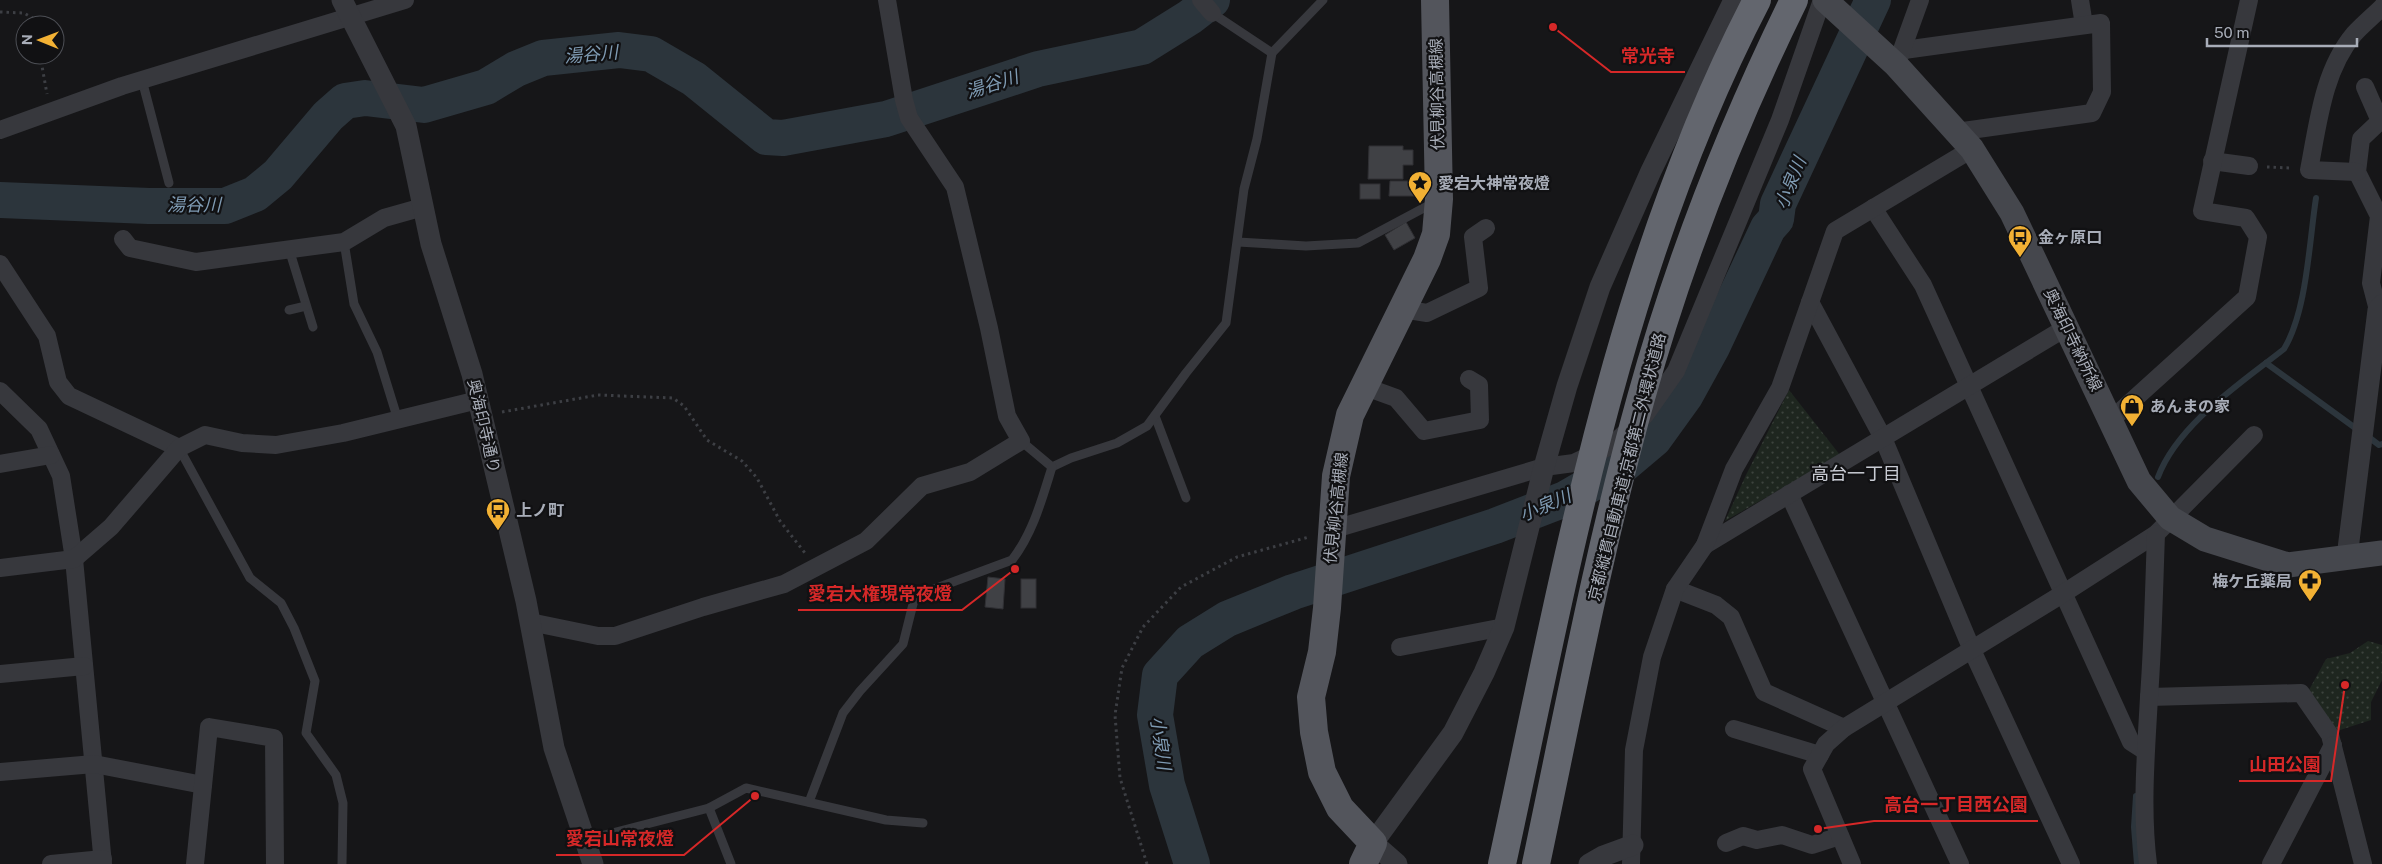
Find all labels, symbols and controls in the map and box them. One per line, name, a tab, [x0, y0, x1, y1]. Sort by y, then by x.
north arrow	[15, 15, 65, 65]
scale bar	[2207, 15, 2357, 47]
text: 50 m	[2214, 24, 2249, 41]
text: N	[19, 34, 35, 45]
street label: 伏見柳谷高槻線	[1427, 38, 1447, 150]
callout: 常光寺	[1611, 39, 1685, 72]
water label: 湯谷川	[563, 41, 621, 67]
text: 常光寺	[1621, 45, 1675, 66]
water label: 湯谷川	[963, 65, 1023, 102]
water label: 小泉川	[1770, 152, 1811, 212]
place icon: 愛宕大神常夜燈	[1407, 170, 1433, 204]
place label: 愛宕大神常夜燈	[1438, 174, 1550, 193]
water label: 湯谷川	[167, 194, 223, 215]
bus stop icon: 金ヶ原口	[2007, 224, 2033, 258]
place label: 金ヶ原口	[2038, 228, 2102, 247]
street label: 奥海印寺納所線	[2040, 285, 2106, 395]
street label: 京都縦貫自動車道;京都第二外環状道路	[1584, 331, 1670, 603]
street label: 奥海印寺通り	[464, 377, 504, 475]
shop icon: あんまの家	[2119, 393, 2145, 427]
place label: あんまの家	[2150, 397, 2230, 416]
street label: 伏見柳谷高槻線	[1321, 451, 1351, 565]
district label: 高台一丁目	[1811, 463, 1901, 484]
water label: 小泉川	[1516, 484, 1576, 525]
bus stop icon: 上ノ町	[485, 497, 511, 531]
place label: 上ノ町	[516, 501, 564, 520]
pharmacy icon: 梅ケ丘薬局	[2297, 568, 2323, 602]
place label: 梅ケ丘薬局	[2212, 572, 2292, 591]
callout: 愛宕大権現常夜燈	[798, 577, 962, 610]
text: 愛宕大権現常夜燈	[808, 583, 952, 604]
water label: 小泉川	[1147, 715, 1175, 773]
callout: 山田公園	[2239, 748, 2331, 781]
text: 山田公園	[2249, 754, 2321, 775]
callout: 高台一丁目西公園	[1874, 788, 2038, 821]
text: 高台一丁目西公園	[1884, 794, 2028, 815]
callout: 愛宕山常夜燈	[556, 822, 684, 855]
text: 愛宕山常夜燈	[566, 828, 674, 849]

